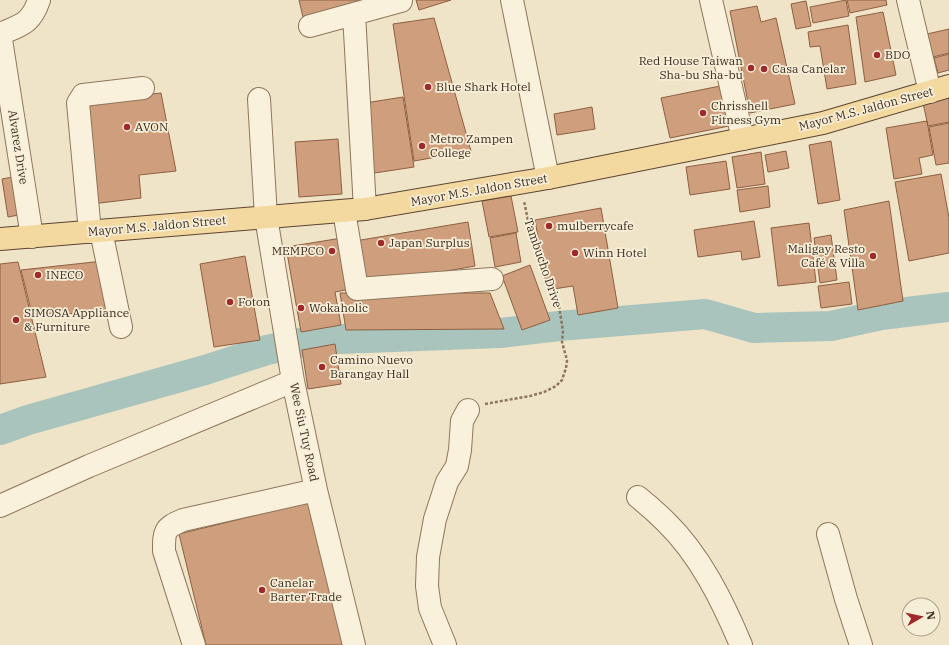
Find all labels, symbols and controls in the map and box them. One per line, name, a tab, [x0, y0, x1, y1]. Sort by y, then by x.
place label: BDO	[885, 47, 910, 62]
marker: BDO	[872, 50, 882, 60]
place label: Red House Taiwan Sha-bu Sha-bu	[639, 53, 744, 82]
place label: Casa Canelar	[772, 61, 846, 76]
marker: Red House Taiwan Sha-bu Sha-bu	[746, 63, 756, 73]
marker: Casa Canelar	[759, 64, 769, 74]
place label: Blue Shark Hotel	[436, 79, 531, 94]
marker: Blue Shark Hotel	[423, 82, 433, 92]
street label: Mayor M.S. Jaldon Street	[797, 83, 935, 134]
place label: Chrisshell Fitness Gym	[711, 98, 782, 127]
marker: Chrisshell Fitness Gym	[698, 108, 708, 118]
street label: Alvarez Drive	[5, 109, 32, 185]
place label: AVON	[135, 119, 168, 134]
marker: AVON	[122, 122, 132, 132]
place label: Metro Zampen College	[430, 131, 514, 160]
marker: Metro Zampen College	[417, 141, 427, 151]
street label: Mayor M.S. Jaldon Street	[409, 170, 548, 209]
street label: Mayor M.S. Jaldon Street	[87, 212, 227, 239]
street label: Tambucho Drive	[521, 216, 566, 309]
place label: mulberrycafe	[557, 218, 634, 233]
marker: mulberrycafe	[544, 221, 554, 231]
place label: Japan Surplus	[389, 235, 470, 250]
marker: Japan Surplus	[376, 238, 386, 248]
place label: Maligay Resto Café & Villa	[787, 241, 865, 270]
place label: MEMPCO	[272, 243, 324, 258]
place label: Winn Hotel	[583, 245, 647, 260]
marker: MEMPCO	[327, 246, 337, 256]
marker: Winn Hotel	[570, 248, 580, 258]
marker: Maligay Resto Café & Villa	[868, 251, 878, 261]
place label: INECO	[46, 267, 83, 282]
marker: INECO	[33, 270, 43, 280]
place label: Foton	[238, 294, 271, 309]
marker: Foton	[225, 297, 235, 307]
place label: Wokaholic	[309, 300, 368, 315]
marker: Wokaholic	[296, 303, 306, 313]
place label: SIMOSA Appliance & Furniture	[24, 305, 129, 334]
marker: SIMOSA Appliance & Furniture	[11, 315, 21, 325]
place label: Camino Nuevo Barangay Hall	[330, 352, 413, 381]
marker: Camino Nuevo Barangay Hall	[317, 362, 327, 372]
street label: Wee Siu Tuy Road	[287, 381, 322, 483]
place label: Canelar Barter Trade	[270, 575, 342, 604]
marker: Canelar Barter Trade	[257, 585, 267, 595]
north arrow	[901, 597, 941, 637]
text: N	[923, 610, 939, 621]

